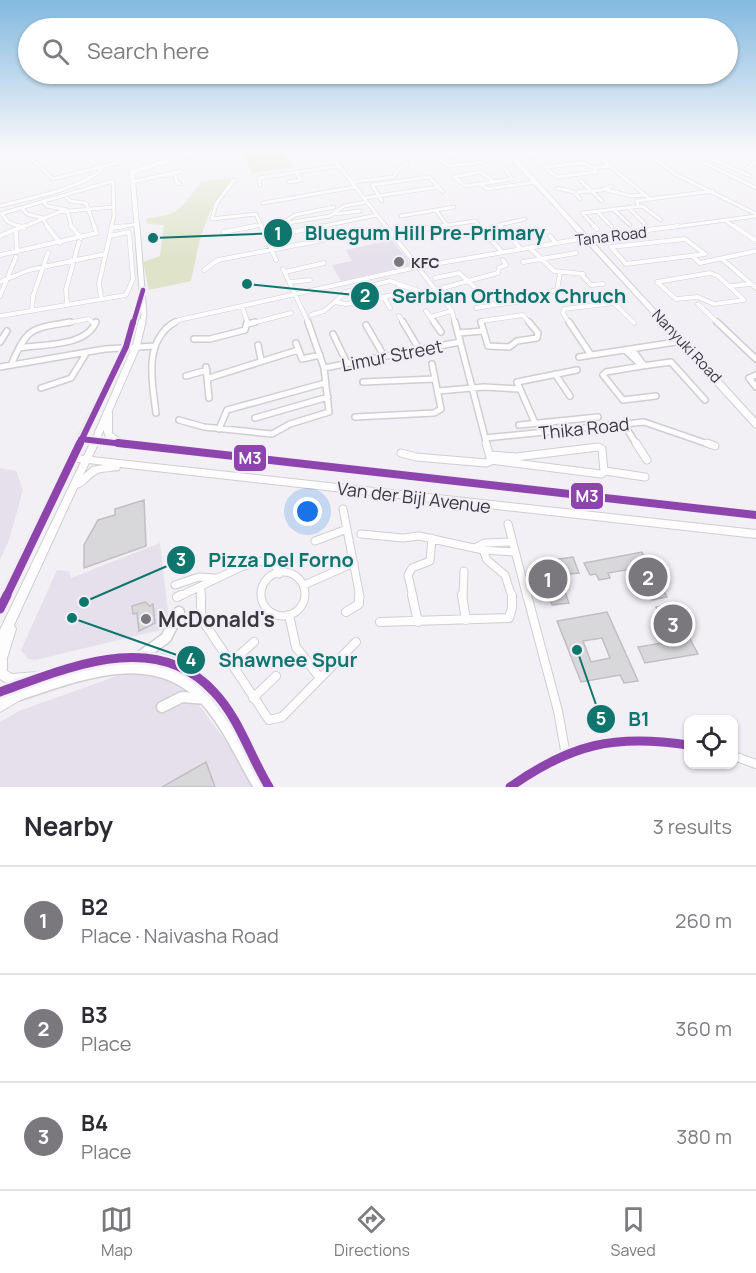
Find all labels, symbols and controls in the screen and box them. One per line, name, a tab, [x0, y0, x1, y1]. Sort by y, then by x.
search box	[18, 18, 738, 84]
icon: search	[39, 35, 72, 68]
text: Search here	[87, 36, 209, 66]
callout: Bluegum Hill Pre-Primary	[263, 214, 557, 252]
text: Bluegum Hill Pre-Primary	[305, 219, 546, 246]
text: 1	[274, 221, 282, 245]
street label: Tana Road	[574, 221, 648, 251]
place label: KFC	[411, 252, 440, 273]
marker: KFC	[392, 255, 406, 269]
callout: Serbian Orthdox Chruch	[350, 277, 638, 315]
text: Serbian Orthdox Chruch	[392, 282, 626, 309]
text: 2	[360, 283, 370, 307]
street label: Nanyuki Road	[647, 305, 727, 387]
street label: Limur Street	[339, 333, 445, 377]
street label: Thika Road	[538, 411, 630, 445]
line badge: M3	[233, 444, 267, 472]
text: M3	[239, 447, 261, 469]
street label: Van der Bijl Avenue	[336, 476, 492, 518]
line badge: M3	[570, 482, 604, 510]
text: M3	[576, 485, 598, 507]
your location	[293, 497, 322, 526]
callout: Pizza Del Forno	[166, 541, 366, 579]
text: Pizza Del Forno	[208, 546, 354, 573]
text: 3	[176, 547, 186, 571]
pin: 2	[628, 554, 668, 600]
pin: 1	[528, 556, 568, 602]
pin: 3	[654, 602, 692, 646]
place label: McDonald's	[158, 605, 275, 633]
marker: McDonald's	[139, 612, 153, 626]
callout: Shawnee Spur	[176, 641, 369, 679]
text: Shawnee Spur	[218, 646, 358, 673]
text: 4	[186, 647, 197, 671]
callout: B1	[586, 700, 662, 738]
text: B1	[628, 705, 650, 732]
text: 5	[596, 706, 606, 730]
map controls	[684, 715, 738, 769]
button: locate	[684, 715, 738, 769]
text: Nearby	[24, 808, 113, 844]
text: 3 results	[653, 813, 732, 840]
text: B2	[81, 892, 108, 922]
text: 1	[39, 907, 48, 934]
text: 260 m	[675, 907, 732, 934]
text: Place · Naivasha Road	[81, 922, 279, 949]
text: B3	[81, 1000, 108, 1030]
text: 2	[38, 1015, 49, 1042]
text: 360 m	[675, 1015, 732, 1042]
text: Place	[81, 1030, 131, 1057]
text: B4	[81, 1108, 108, 1138]
text: 3	[38, 1123, 49, 1150]
text: 380 m	[676, 1123, 732, 1150]
text: Place	[81, 1138, 131, 1165]
tab: Map	[100, 1203, 133, 1261]
tab: Directions	[334, 1203, 410, 1261]
tab: Saved	[611, 1203, 656, 1261]

